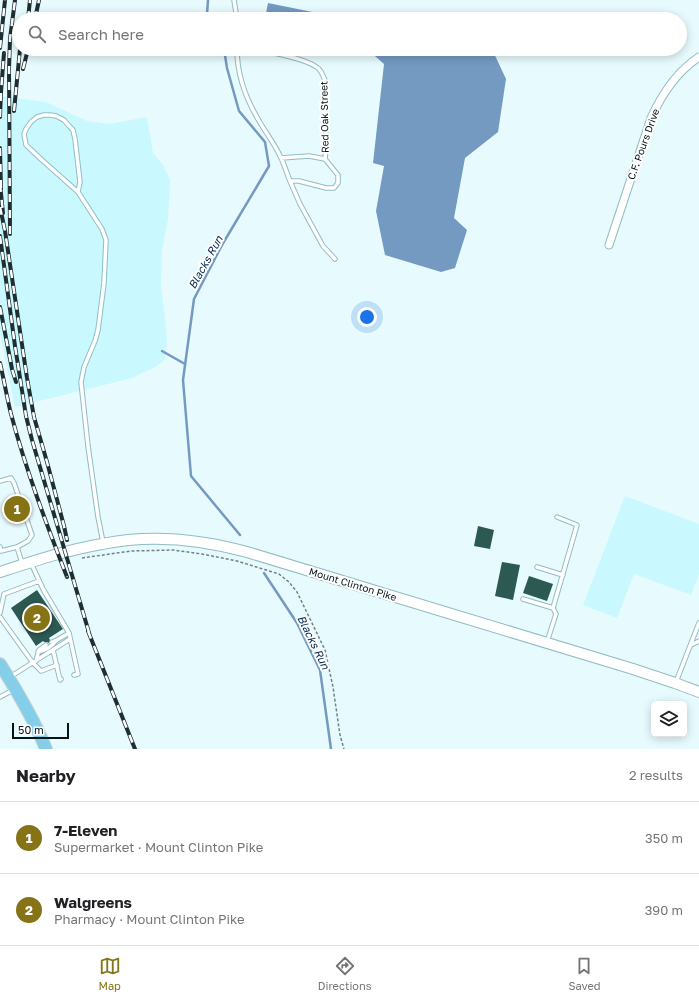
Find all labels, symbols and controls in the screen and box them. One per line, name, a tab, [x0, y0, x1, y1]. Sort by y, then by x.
search box	[12, 12, 687, 56]
icon: search	[26, 23, 48, 45]
text: Search here	[58, 25, 144, 43]
street label: Red Oak Street	[317, 81, 331, 153]
street label: C.F. Pours Drive	[625, 107, 662, 181]
water label: Blacks Run	[185, 232, 225, 291]
your location	[357, 307, 377, 327]
pin: 1	[4, 494, 30, 524]
street label: Mount Clinton Pike	[308, 565, 398, 603]
pin: 2	[24, 603, 50, 633]
water label: Blacks Run	[295, 613, 333, 672]
map controls	[651, 701, 687, 737]
button: layers	[651, 701, 687, 737]
scale bar	[12, 721, 69, 740]
text: 50 m	[18, 723, 44, 736]
text: Nearby	[16, 765, 76, 786]
text: 2 results	[629, 767, 683, 783]
text: 7-Eleven	[54, 821, 117, 839]
text: 1	[26, 830, 32, 846]
text: 350 m	[645, 830, 683, 846]
text: Supermarket · Mount Clinton Pike	[54, 839, 263, 855]
text: Walgreens	[54, 893, 132, 911]
text: 2	[25, 902, 33, 918]
text: 390 m	[645, 902, 683, 918]
text: Pharmacy · Mount Clinton Pike	[54, 911, 245, 927]
tab: Map	[98, 955, 121, 992]
tab: Directions	[318, 955, 372, 992]
tab: Saved	[568, 955, 601, 992]

